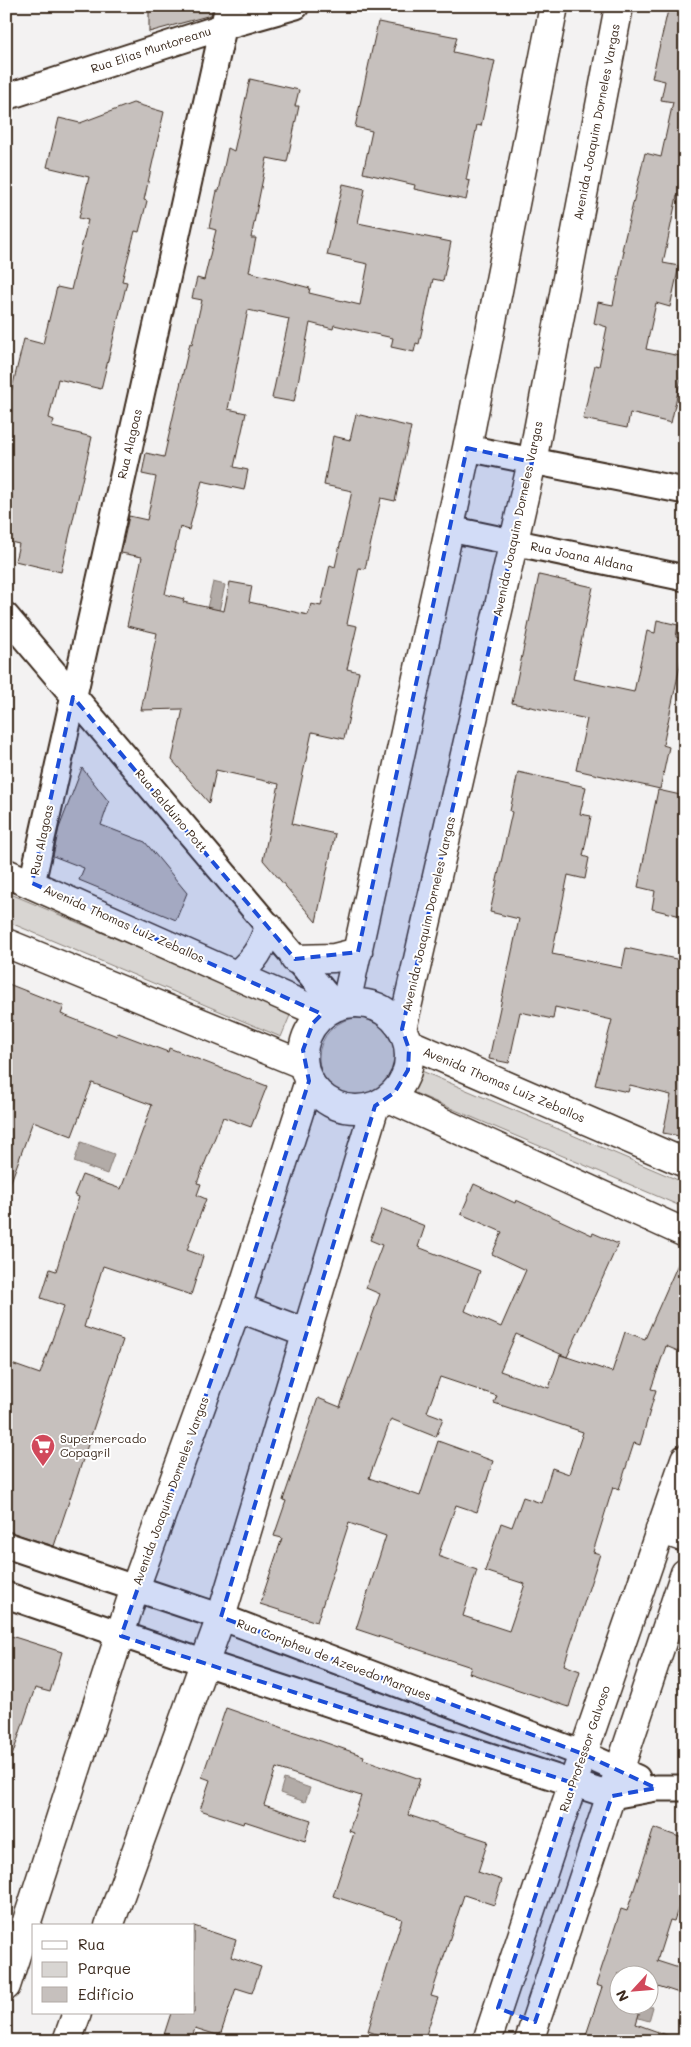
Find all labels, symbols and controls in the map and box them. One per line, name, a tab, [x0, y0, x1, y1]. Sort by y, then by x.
street label: Rua Elias Muntoreanu	[88, 22, 213, 76]
street label: Avenida Joaquim Dorneles Vargas	[569, 22, 623, 221]
street label: Rua Alagoas	[113, 407, 145, 481]
street label: Avenida Joaquim Dorneles Vargas	[488, 419, 546, 618]
street label: Rua Joana Aldana	[529, 537, 635, 575]
street label: Rua Balduino Pott	[132, 765, 211, 855]
street label: Rua Alagoas	[26, 803, 56, 877]
street label: Avenida Joaquim Dorneles Vargas	[398, 815, 458, 1013]
street label: Avenida Thomas Luiz Zeballos	[42, 880, 207, 966]
street label: Avenida Thomas Luiz Zeballos	[421, 1043, 588, 1126]
street label: Avenida Joaquim Dorneles Vargas	[128, 1394, 212, 1587]
place label: Supermercado Copagril	[60, 1430, 146, 1460]
supermarket icon: Supermercado Copagril	[30, 1433, 56, 1467]
street label: Rua Coripheu de Azevedo Marques	[235, 1614, 434, 1704]
street label: Rua Professor Galvoso	[555, 1683, 613, 1814]
legend	[32, 1924, 195, 2014]
text: Rua	[78, 1934, 105, 1954]
text: Parque	[78, 1958, 131, 1978]
north arrow	[608, 1964, 658, 2014]
text: Edifício	[78, 1984, 134, 2004]
text: N	[611, 1987, 633, 2005]

